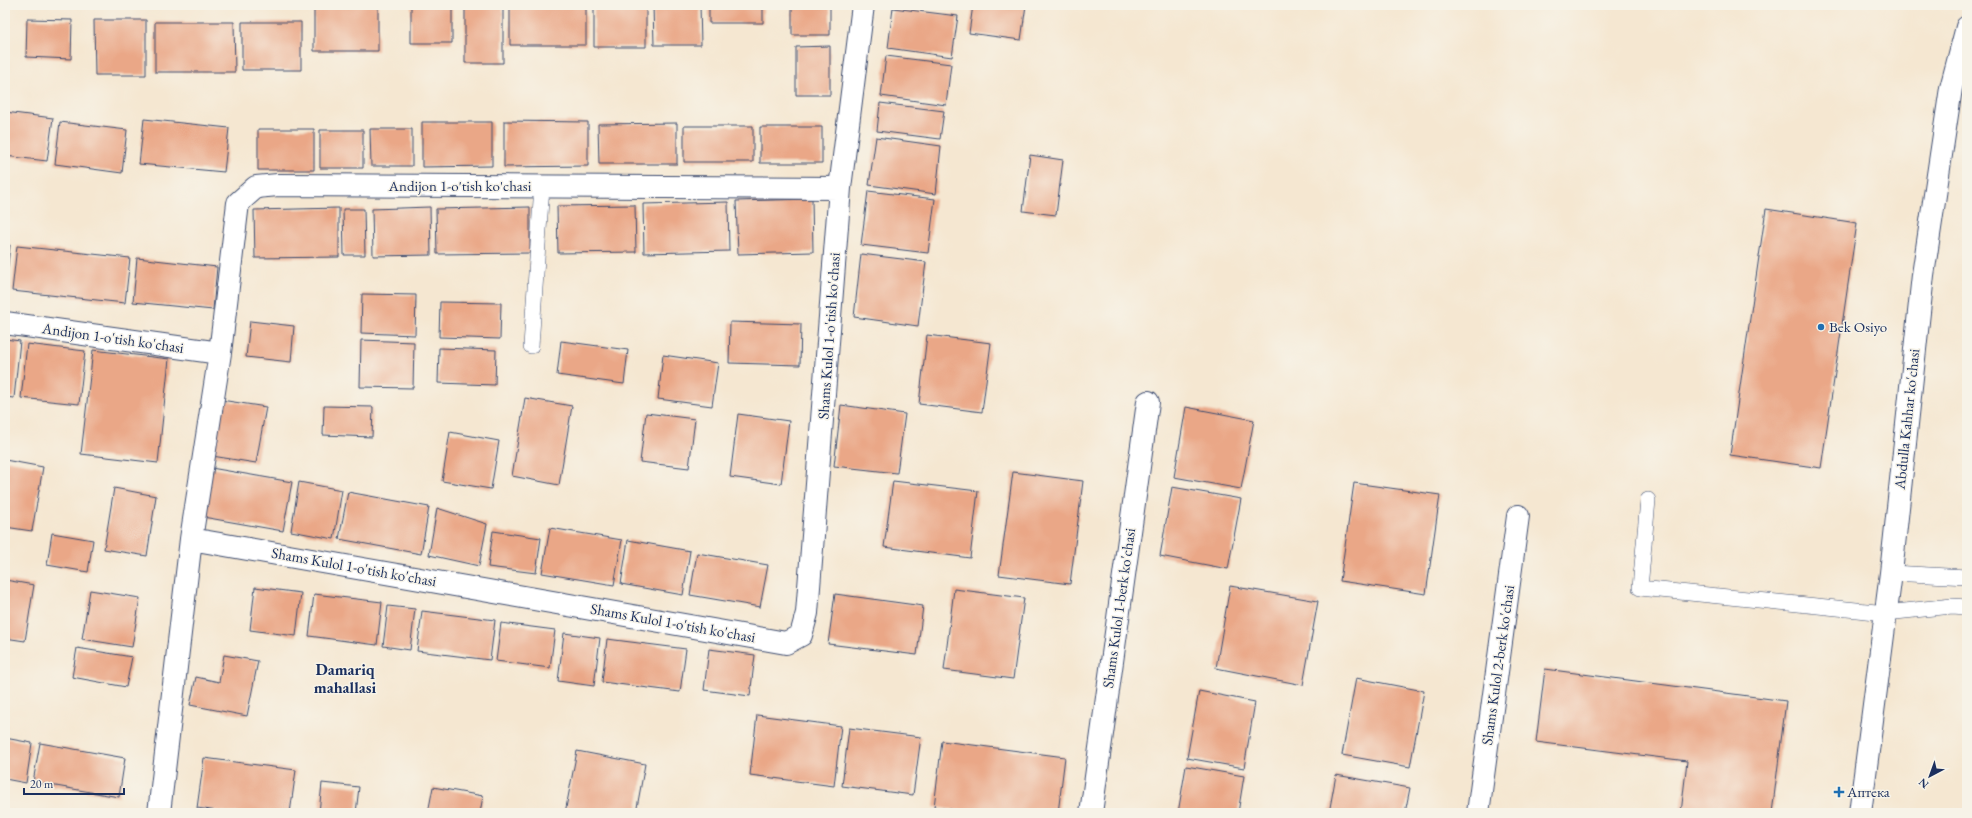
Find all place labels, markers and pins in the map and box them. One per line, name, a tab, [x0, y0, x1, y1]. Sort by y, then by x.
place label: Bek Osiyo	[1829, 317, 1887, 336]
marker: Bek Osiyo	[1816, 322, 1826, 332]
place label: Аптека	[1846, 782, 1890, 801]
marker: Аптека	[1834, 787, 1844, 797]

